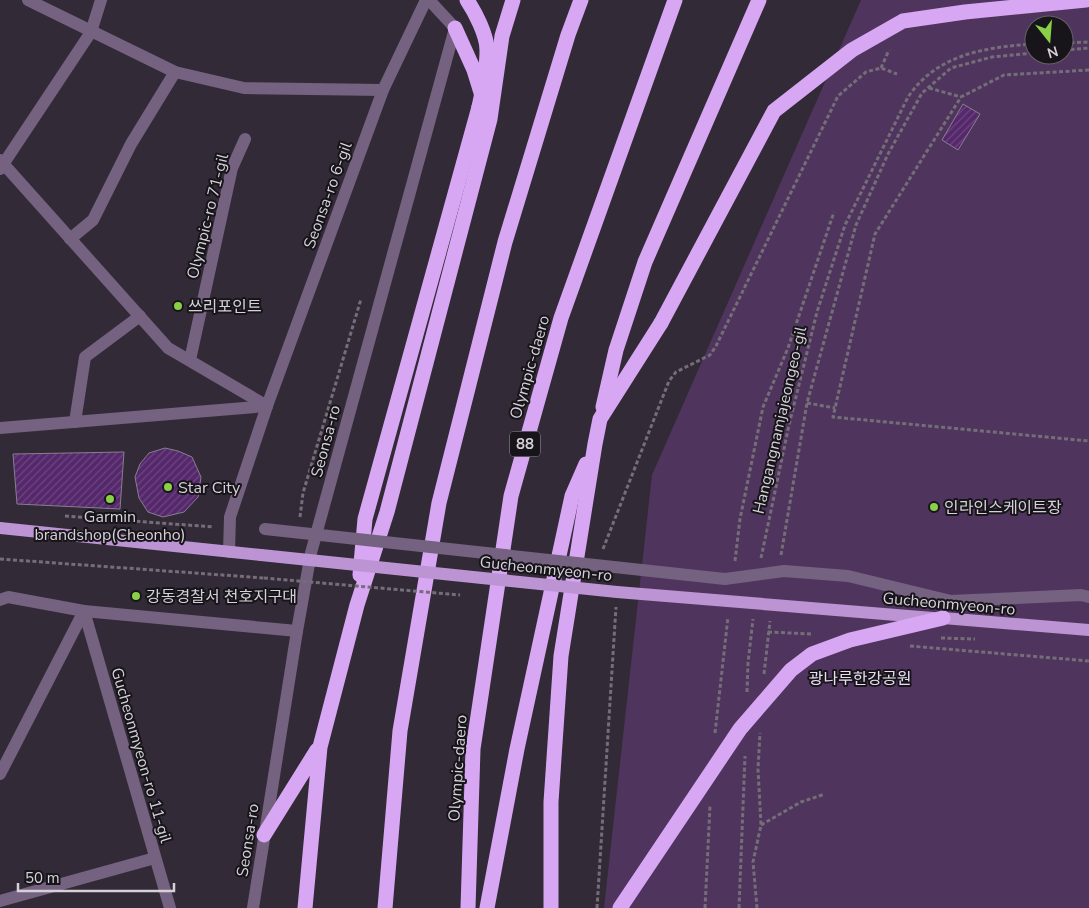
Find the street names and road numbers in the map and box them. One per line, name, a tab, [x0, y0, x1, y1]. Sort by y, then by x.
street label: Seonsa-ro 6-gil	[298, 139, 358, 252]
street label: Olympic-ro 71-gil	[182, 151, 234, 281]
street label: Olympic-daero	[505, 313, 555, 422]
street label: Hangangnamjajeongeo-gil	[748, 324, 812, 516]
street label: Seonsa-ro	[306, 403, 346, 480]
road number: 88	[510, 432, 540, 456]
street label: Gucheonmyeon-ro	[479, 551, 613, 587]
street label: Gucheonmyeon-ro	[882, 587, 1016, 621]
street label: Gucheonmyeon-ro 11-gil	[105, 665, 177, 846]
street label: Olympic-daero	[443, 714, 473, 822]
street label: Seonsa-ro	[231, 802, 265, 878]

